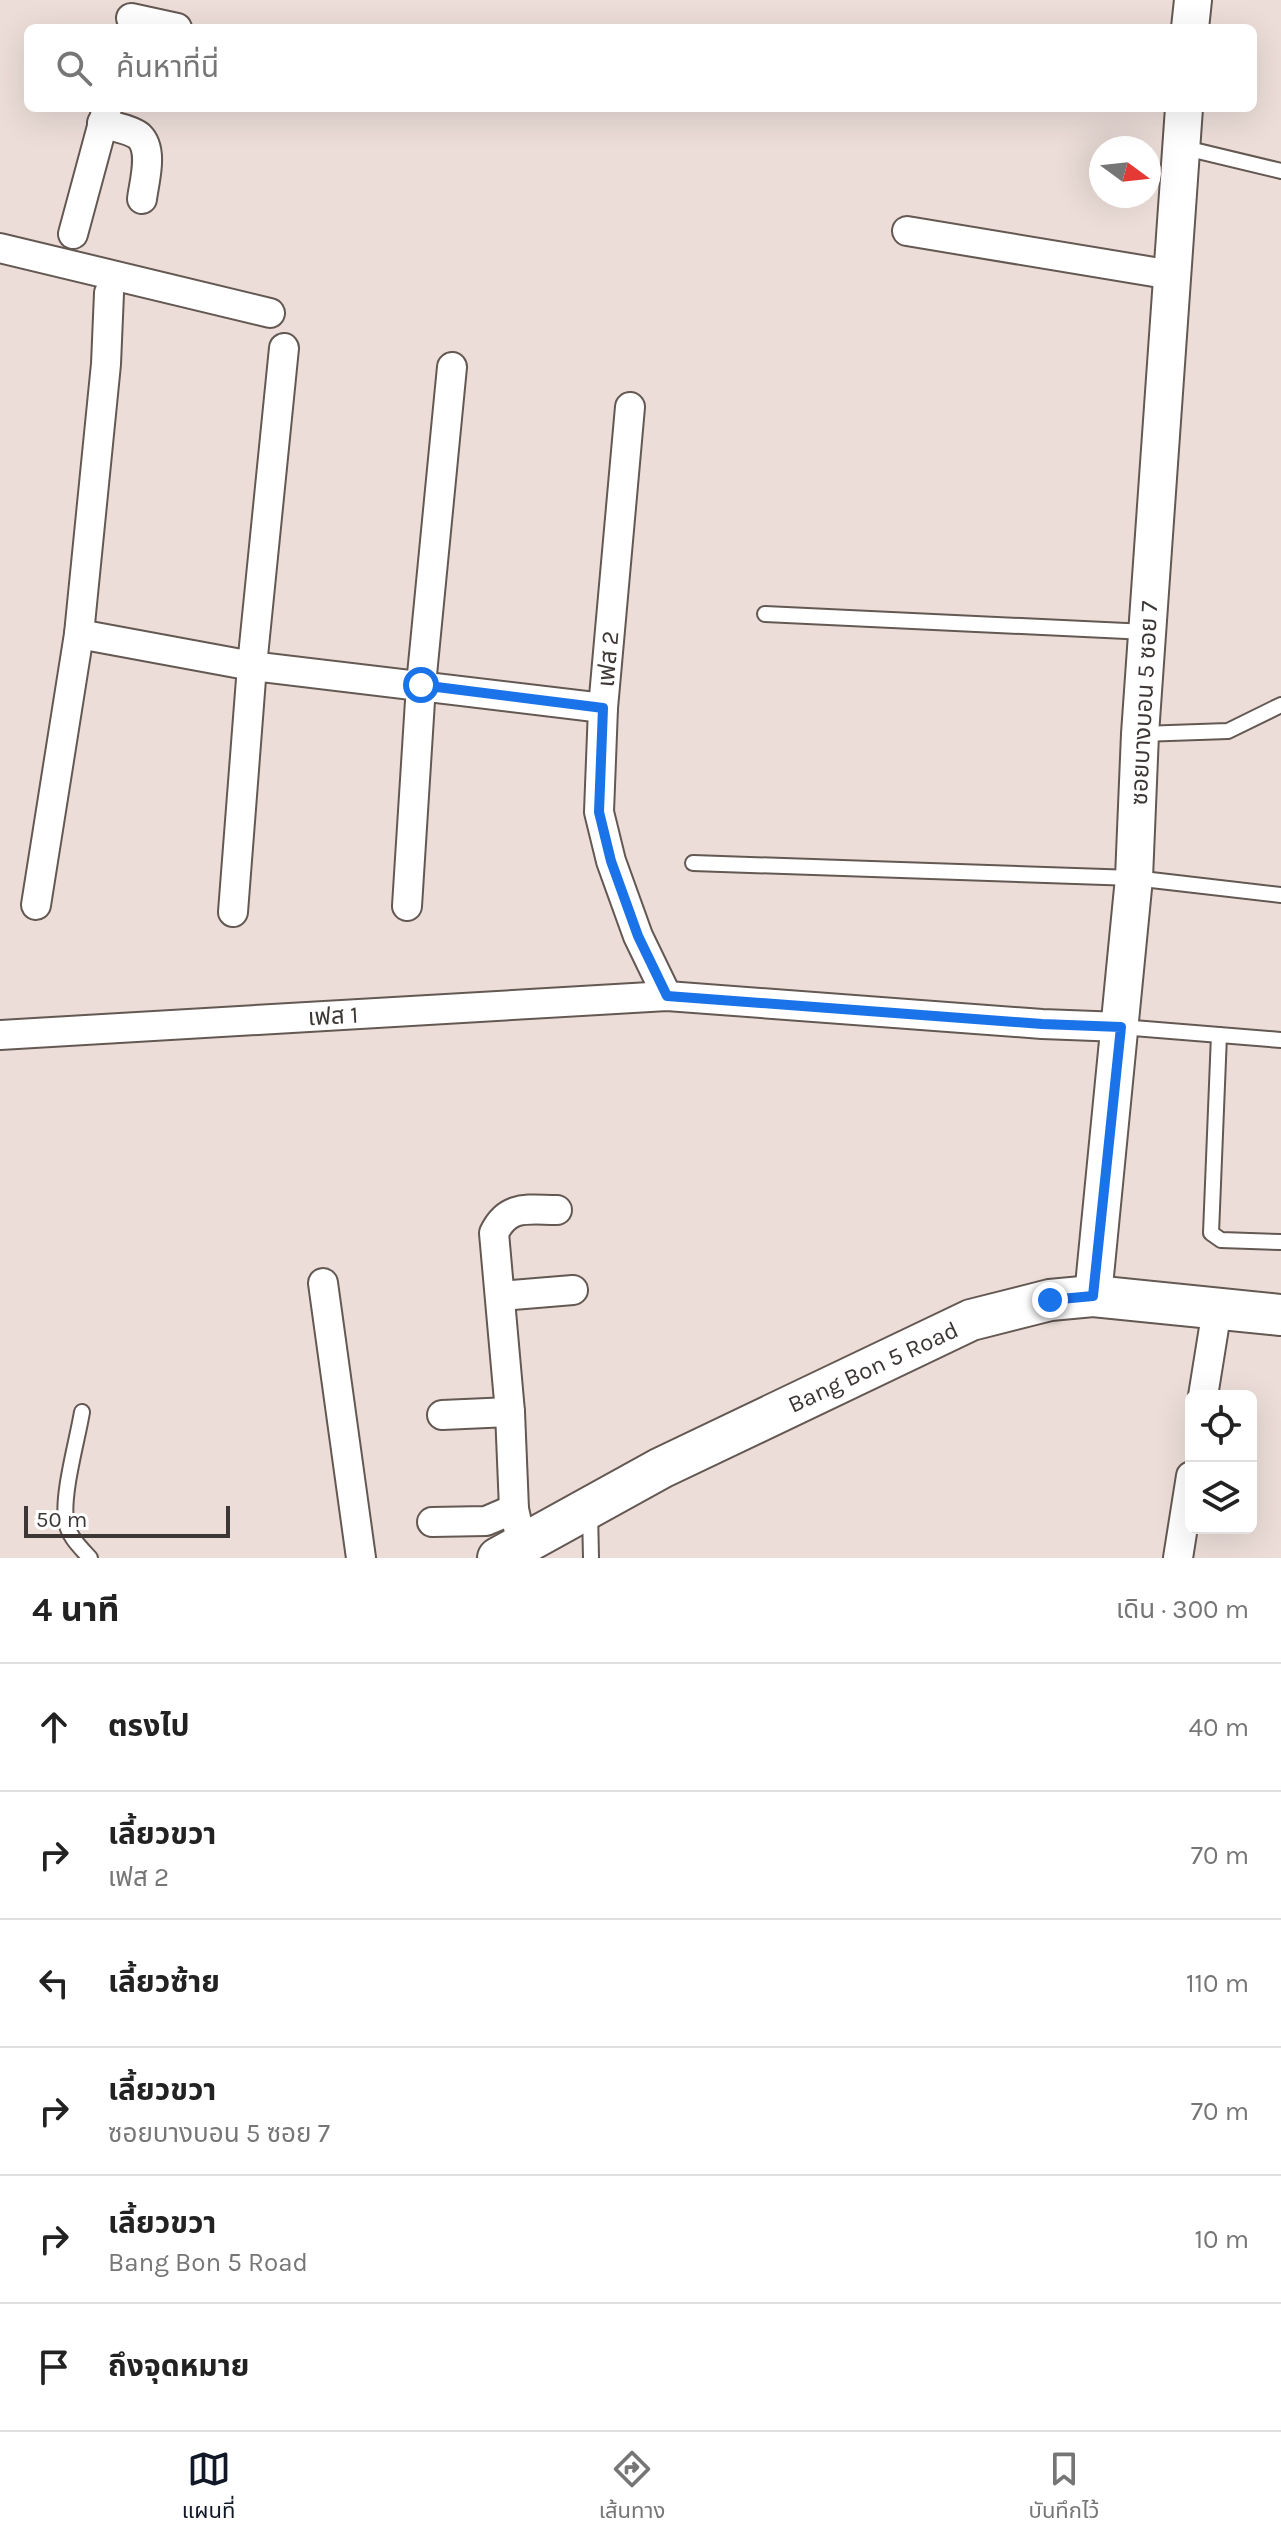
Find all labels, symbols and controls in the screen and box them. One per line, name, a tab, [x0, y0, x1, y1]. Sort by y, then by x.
search box	[24, 24, 1257, 112]
icon: search	[52, 46, 96, 90]
text: ค้นหาที่นี่	[116, 49, 219, 85]
north arrow	[1089, 136, 1161, 208]
street label: ซอยบางบอน 5 ซอย 7	[1125, 600, 1163, 806]
street label: เฟส 2	[592, 630, 624, 688]
route start	[403, 667, 439, 703]
street label: เฟส 1	[307, 1001, 359, 1031]
route end	[1032, 1282, 1068, 1318]
street label: Bang Bon 5 Road	[783, 1315, 963, 1419]
map controls	[1185, 1390, 1257, 1534]
button: locate	[1185, 1390, 1257, 1462]
button: layers	[1185, 1462, 1257, 1534]
scale bar	[24, 1502, 230, 1538]
text: 50 m	[36, 1507, 87, 1533]
text: 4 นาที	[32, 1590, 119, 1630]
text: เดิน · 300 m	[1116, 1594, 1249, 1625]
icon: ahead	[32, 1705, 76, 1749]
text: ตรงไป	[108, 1708, 190, 1744]
text: 40 m	[1189, 1712, 1249, 1743]
text: เลี้ยวขวา	[108, 1816, 216, 1852]
icon: right	[32, 1833, 76, 1877]
text: 70 m	[1191, 1840, 1249, 1871]
text: เฟส 2	[108, 1862, 169, 1893]
icon: left	[32, 1961, 76, 2005]
text: เลี้ยวซ้าย	[108, 1964, 220, 2000]
text: 110 m	[1186, 1968, 1249, 1999]
text: เลี้ยวขวา	[108, 2072, 216, 2108]
icon: right	[32, 2089, 76, 2133]
text: 70 m	[1191, 2096, 1249, 2127]
text: ซอยบางบอน 5 ซอย 7	[108, 2118, 330, 2149]
text: เลี้ยวขวา	[108, 2205, 216, 2241]
icon: right	[32, 2217, 76, 2261]
text: 10 m	[1194, 2224, 1249, 2255]
text: Bang Bon 5 Road	[108, 2247, 308, 2278]
icon: arrive	[32, 2345, 76, 2389]
text: ถึงจุดหมาย	[108, 2348, 249, 2384]
tab: แผนที่	[182, 2447, 235, 2528]
tab: เส้นทาง	[599, 2447, 665, 2528]
tab: บันทึกไว้	[1029, 2447, 1099, 2528]

